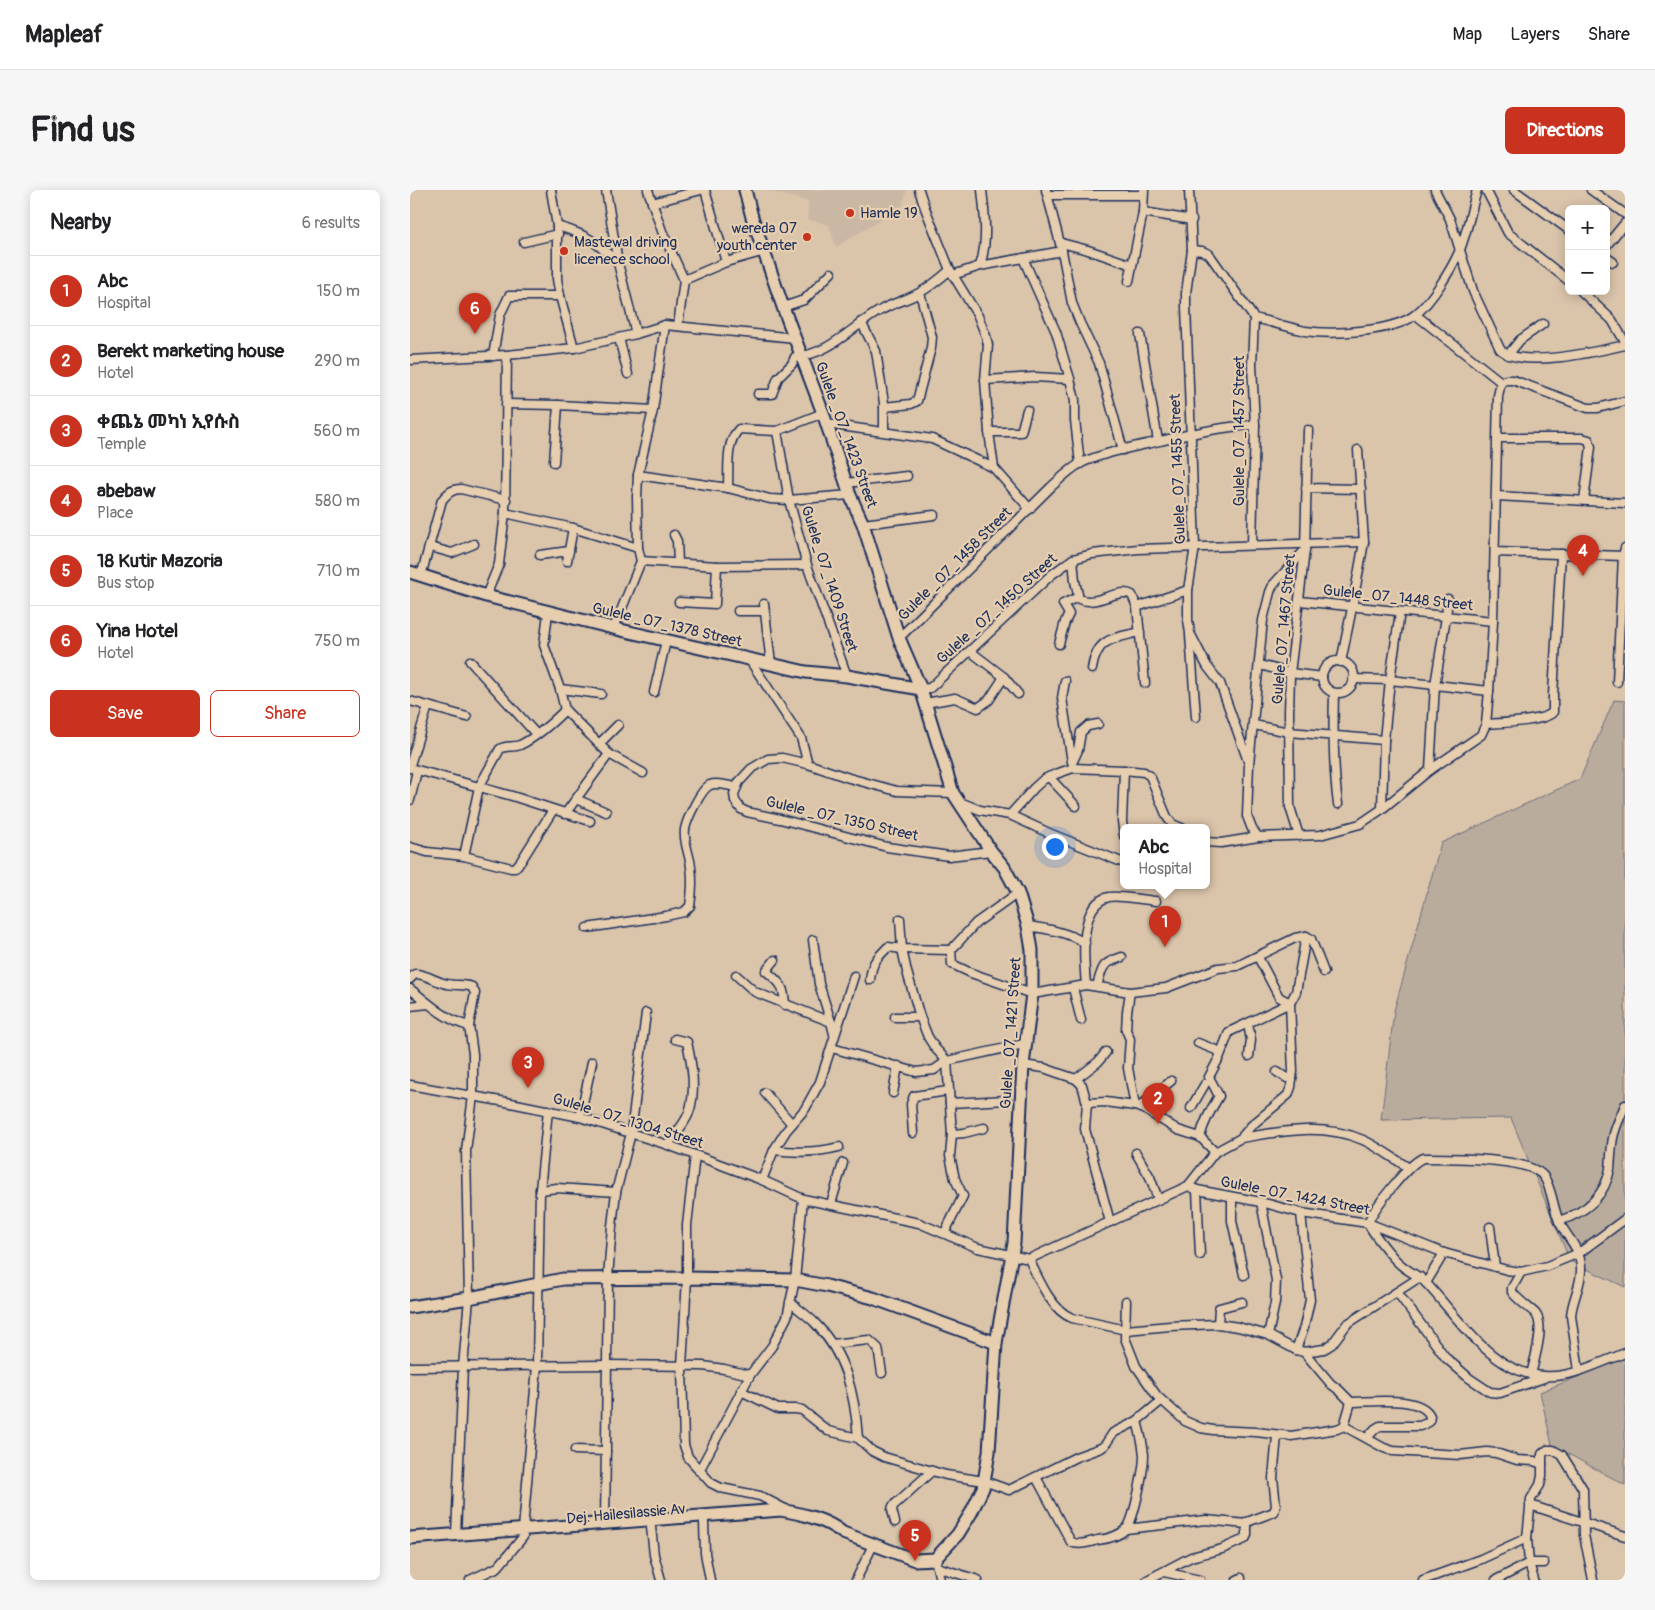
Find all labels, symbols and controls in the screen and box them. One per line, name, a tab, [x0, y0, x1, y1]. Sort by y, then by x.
text: Mapleaf	[25, 20, 103, 49]
text: Map	[1453, 23, 1482, 46]
text: Layers	[1510, 23, 1560, 46]
text: Share	[1588, 23, 1630, 46]
button: Directions	[1505, 107, 1625, 154]
text: Find us	[30, 108, 135, 152]
place label: Hamle 19	[860, 204, 918, 223]
map controls	[1565, 205, 1610, 295]
button: +	[1565, 205, 1610, 250]
marker: Hamle 19	[844, 207, 856, 219]
text: Nearby	[50, 209, 111, 236]
text: 6 results	[302, 213, 360, 233]
place label: wereda 07 youth center	[716, 219, 798, 255]
marker: wereda 07 youth center	[801, 231, 813, 243]
place label: Mastewal driving licenece school	[574, 233, 677, 269]
marker: Mastewal driving licenece school	[558, 245, 570, 257]
button: −	[1565, 250, 1610, 295]
text: Abc	[97, 269, 128, 293]
text: 1	[63, 281, 69, 301]
text: 150 m	[316, 281, 360, 301]
text: Hospital	[97, 293, 151, 313]
pin: 6	[459, 293, 491, 334]
text: Berekt marketing house	[97, 339, 284, 363]
text: 2	[62, 351, 70, 371]
text: 290 m	[314, 351, 360, 371]
street label: Gulele_07_1457 Street	[1230, 355, 1249, 506]
street label: Gulele _07_1423 Street	[811, 359, 882, 512]
text: Hotel	[97, 363, 134, 383]
street label: Gulele_07_1455 Street	[1166, 392, 1190, 545]
text: ቀጨኔ መካነ ኢየሱስ	[97, 410, 240, 434]
text: 3	[62, 421, 70, 441]
text: 560 m	[313, 421, 360, 441]
text: Temple	[97, 434, 146, 454]
text: abebaw	[97, 479, 156, 503]
text: 4	[61, 491, 71, 511]
text: 580 m	[315, 491, 360, 511]
street label: Gulele _07_1458 Street	[894, 502, 1017, 625]
text: Place	[97, 503, 133, 523]
street label: Gulele_07_1409 Street	[796, 504, 862, 655]
pin: 4	[1567, 535, 1599, 576]
text: 18 Kutir Mazoria	[97, 549, 223, 573]
street label: Gulele _07_1450 Street	[933, 549, 1062, 668]
street label: Gulele_07_1467 Street	[1268, 552, 1300, 705]
text: 5	[62, 561, 70, 581]
text: 710 m	[317, 561, 360, 581]
text: Bus stop	[97, 573, 155, 593]
street label: Gulele_07_1448 Street	[1322, 581, 1475, 615]
street label: Gulele _07_1378 Street	[590, 599, 745, 652]
text: Yina Hotel	[97, 619, 178, 643]
text: 6	[61, 631, 71, 651]
text: 750 m	[314, 631, 360, 651]
text: Hotel	[97, 643, 134, 663]
button: Save	[50, 690, 200, 737]
button: Share	[210, 690, 360, 737]
street label: Gulele _07_1350 Street	[764, 792, 921, 846]
popup	[1120, 824, 1210, 889]
your location	[1042, 834, 1068, 860]
text: Abc	[1138, 835, 1169, 859]
text: Hospital	[1138, 859, 1192, 879]
pin: 1	[1149, 906, 1181, 947]
street label: Gulele _07_1421 Street	[996, 956, 1026, 1110]
pin: 3	[512, 1047, 544, 1088]
pin: 2	[1142, 1083, 1174, 1124]
street label: Gulele _07_1304 Street	[550, 1089, 707, 1153]
street label: Gulele_07_1424 Street	[1219, 1172, 1372, 1220]
street label: Dej. Hailesilassie Av	[566, 1499, 686, 1529]
pin: 5	[899, 1520, 931, 1561]

